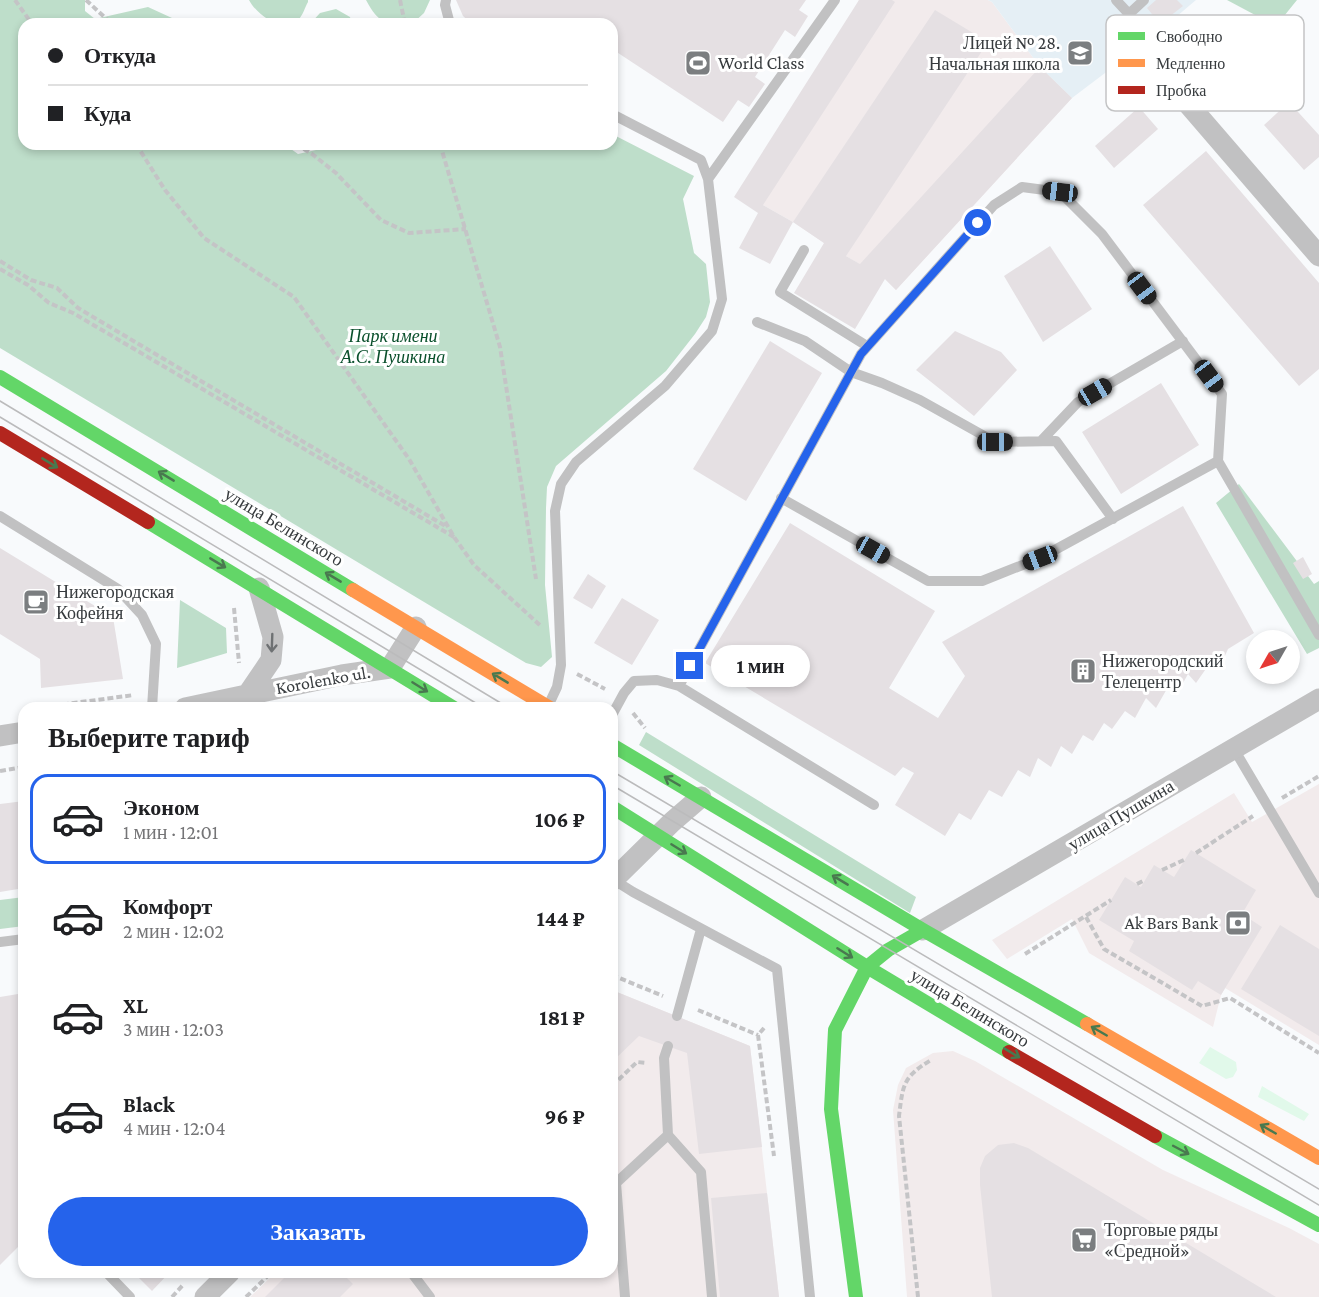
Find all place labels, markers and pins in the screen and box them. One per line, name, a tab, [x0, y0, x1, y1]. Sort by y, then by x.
place label: Лицей № 28. Начальная школа	[929, 33, 1060, 74]
school or university icon: Лицей № 28. Начальная школа	[1065, 38, 1095, 68]
sports icon: World Class	[683, 48, 713, 78]
place label: World Class	[718, 53, 804, 73]
place label: Нижегородская Кофейня	[56, 582, 174, 623]
cafe icon: Нижегородская Кофейня	[21, 587, 51, 617]
place label: Нижегородский Телецентр	[1102, 651, 1224, 692]
building icon: Нижегородский Телецентр	[1068, 656, 1098, 686]
bank icon: Ak Bars Bank	[1223, 908, 1253, 938]
place label: Ak Bars Bank	[1124, 913, 1218, 933]
place label: Торговые ряды «Средной»	[1104, 1220, 1218, 1261]
supermarket icon: Торговые ряды «Средной»	[1069, 1225, 1099, 1255]

